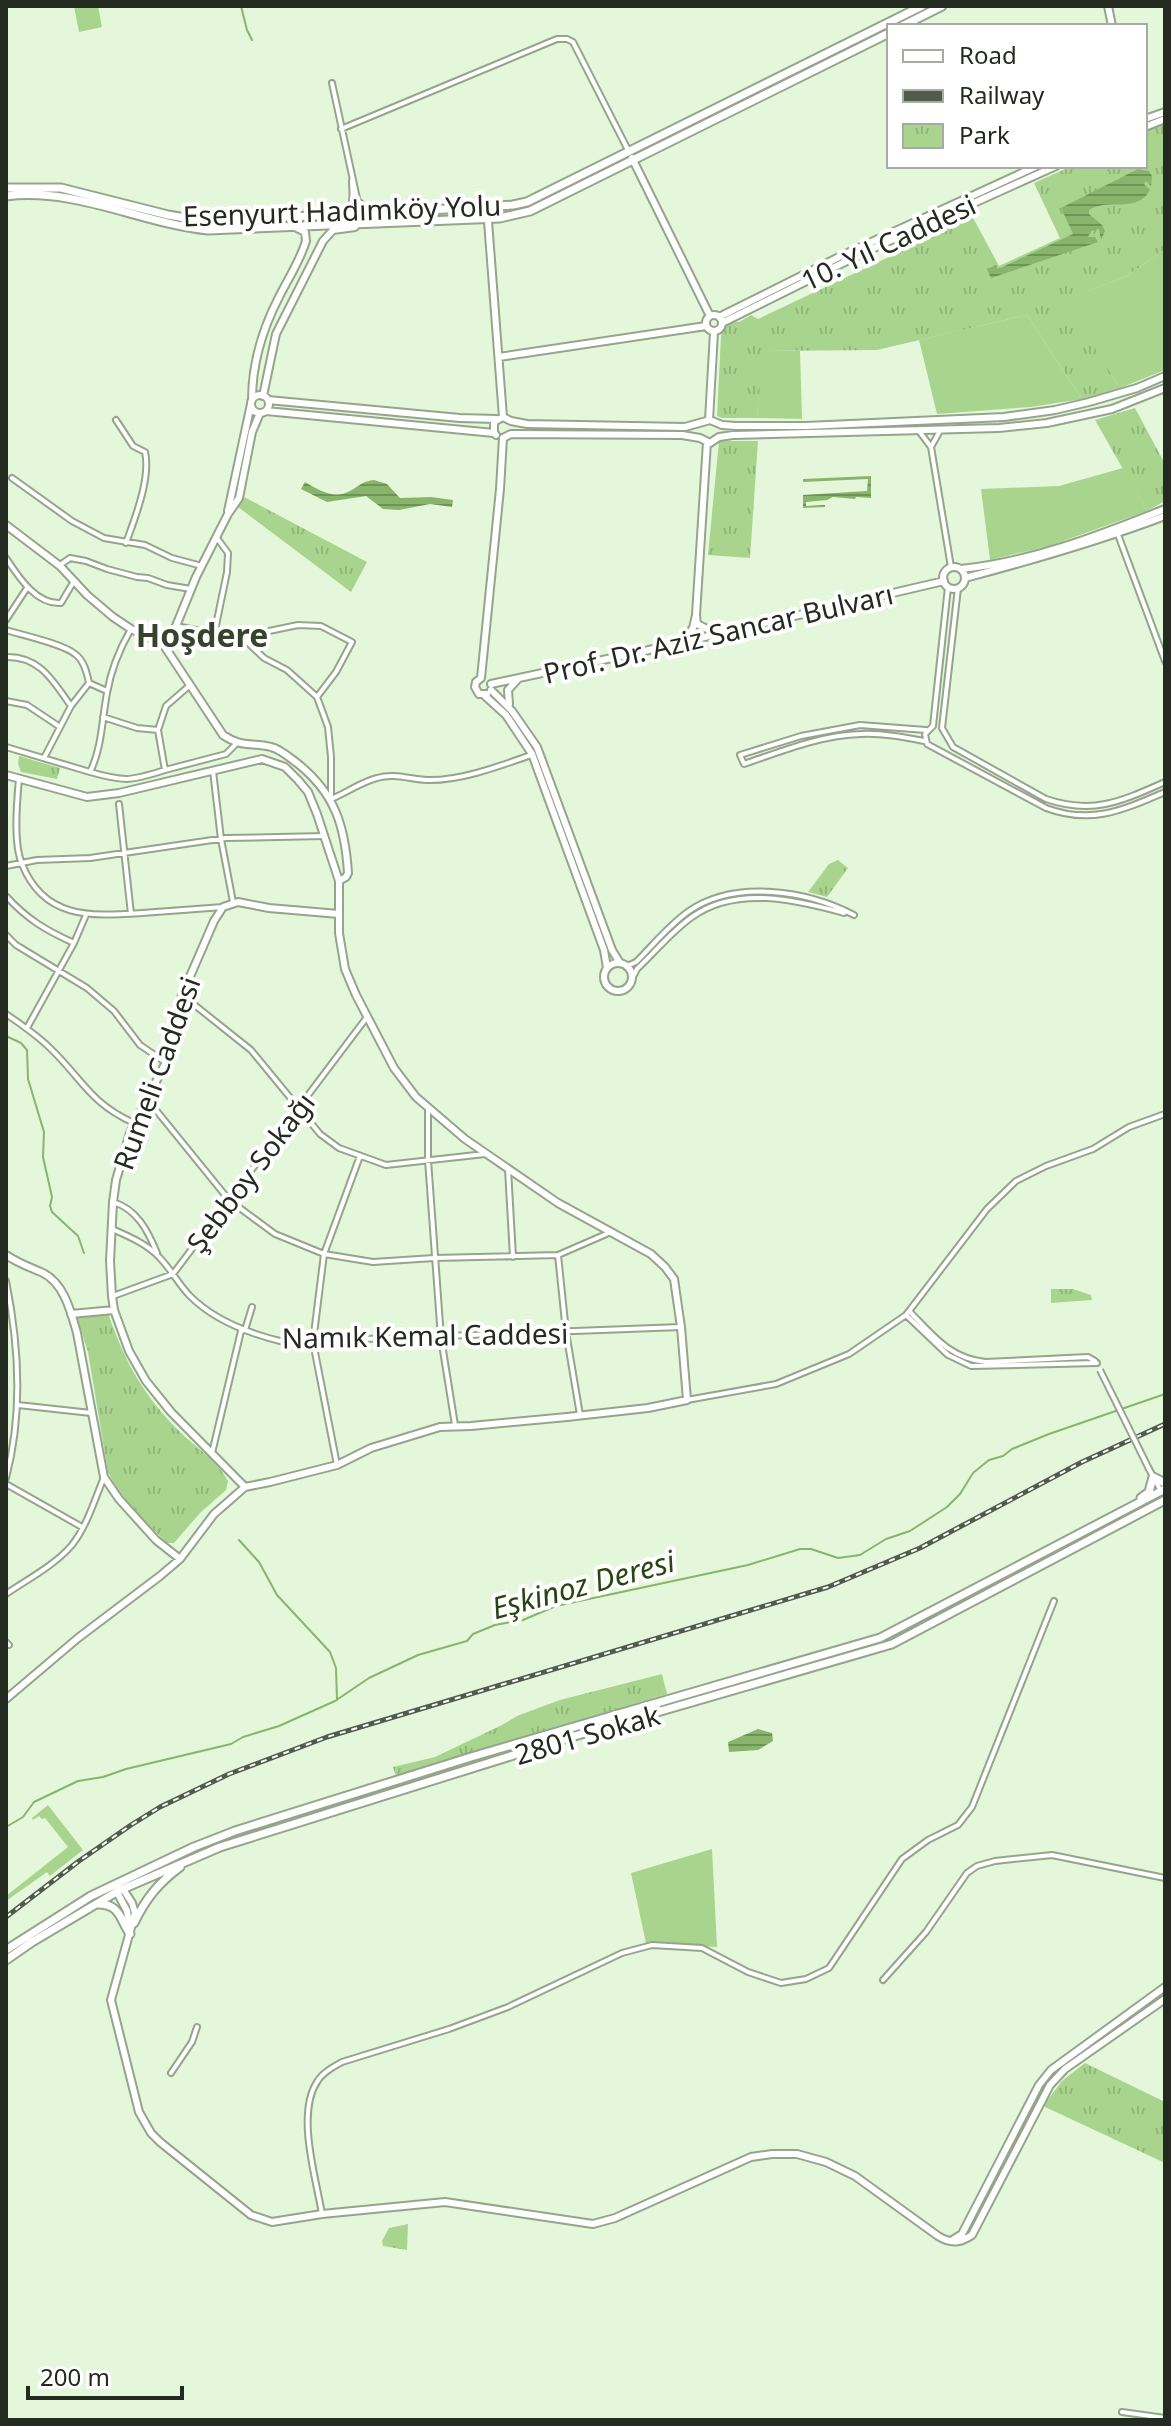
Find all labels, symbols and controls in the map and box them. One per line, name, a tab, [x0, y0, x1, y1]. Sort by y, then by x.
legend	[887, 24, 1147, 168]
text: Road	[959, 38, 1017, 71]
text: Railway	[959, 78, 1045, 111]
text: Park	[959, 118, 1010, 151]
street label: Esenyurt Hadımköy Yolu	[182, 185, 502, 235]
street label: 10. Yıl Caddesi	[794, 185, 982, 299]
street label: Prof. Dr. Aziz Sancar Bulvarı	[540, 574, 896, 692]
district label: Hoşdere	[136, 613, 268, 656]
street label: Rumeli Caddesi	[103, 971, 209, 1175]
street label: Şebboy Sokağı	[177, 1084, 323, 1260]
street label: Namık Kemal Caddesi	[281, 1314, 569, 1356]
water label: Eşkinoz Deresi	[487, 1540, 680, 1628]
street label: 2801 Sokak	[510, 1695, 664, 1773]
scale bar	[28, 2350, 182, 2400]
text: 200 m	[40, 2360, 110, 2393]

